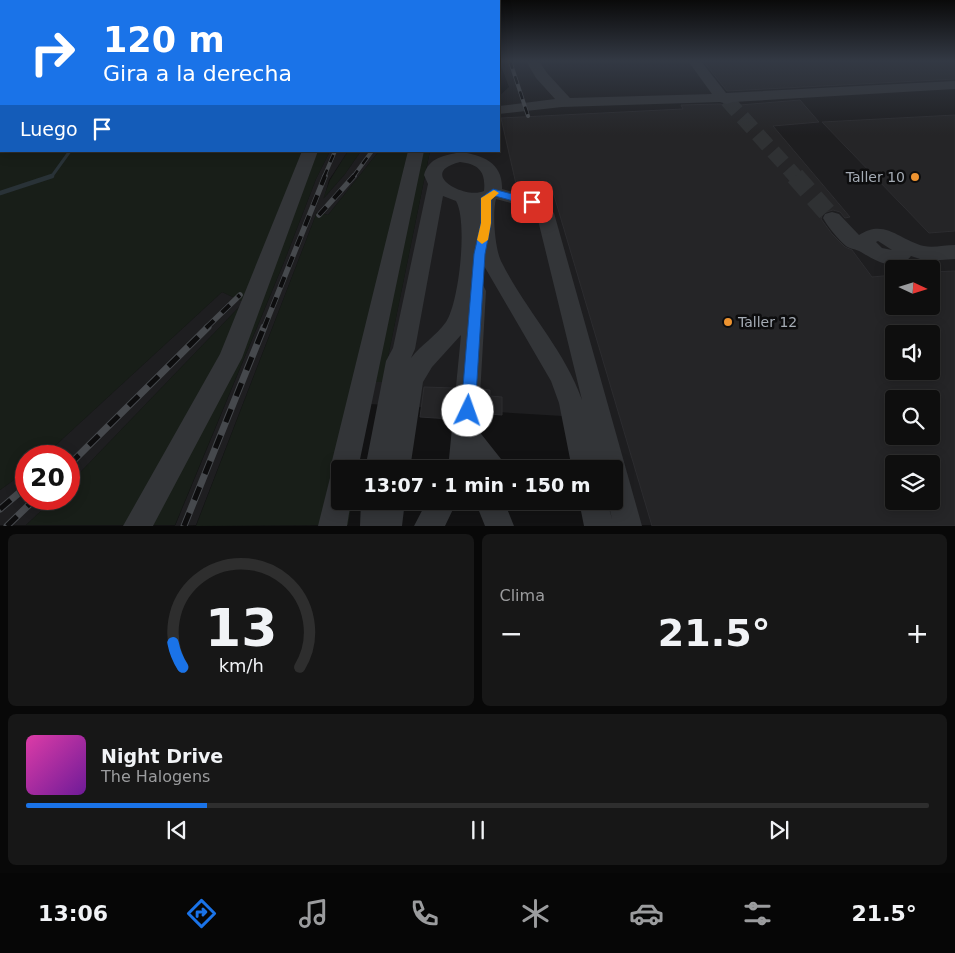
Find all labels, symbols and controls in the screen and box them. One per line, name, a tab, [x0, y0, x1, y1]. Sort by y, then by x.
icon: right	[20, 20, 85, 85]
text: 120 m	[103, 20, 225, 60]
text: Gira a la derecha	[103, 61, 292, 86]
icon: arrive	[88, 115, 116, 143]
text: Luego	[20, 118, 78, 140]
place label: Taller 10	[845, 169, 905, 185]
marker: Taller 10	[909, 171, 921, 183]
pin	[511, 181, 553, 223]
icon: arrive	[518, 188, 546, 216]
north arrow	[885, 260, 940, 315]
map controls	[885, 260, 940, 510]
place label: Taller 12	[737, 314, 797, 330]
marker: Taller 12	[722, 316, 734, 328]
button: sound	[885, 325, 940, 380]
position arrow	[441, 384, 493, 436]
button: search	[885, 390, 940, 445]
speed limit sign: 20	[15, 445, 80, 510]
button: layers	[885, 455, 940, 510]
text: 13:07 · 1 min · 150 m	[363, 474, 591, 496]
text: Clima	[500, 586, 545, 605]
text: 13	[205, 598, 277, 658]
text: 21.5°	[658, 611, 771, 655]
text: −	[500, 617, 523, 650]
text: +	[906, 617, 929, 650]
text: km/h	[218, 655, 263, 676]
text: Night Drive	[101, 745, 223, 767]
text: The Halogens	[101, 767, 210, 786]
icon: previous	[163, 816, 191, 844]
icon: pause	[464, 816, 492, 844]
icon: next	[765, 816, 793, 844]
icon: directions	[184, 896, 219, 931]
icon: music	[296, 896, 331, 931]
icon: phone	[407, 896, 442, 931]
icon: climate	[518, 896, 553, 931]
icon: car	[629, 896, 664, 931]
icon: filters	[740, 896, 775, 931]
text: 13:06	[38, 901, 108, 926]
text: 21.5°	[852, 901, 917, 926]

